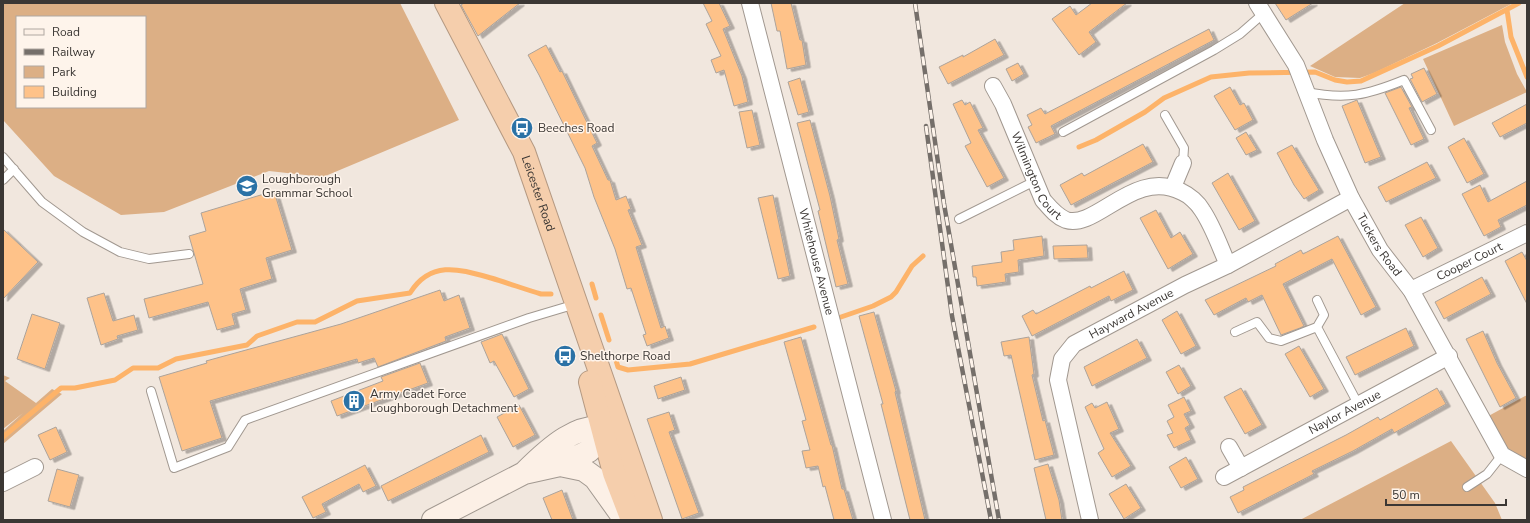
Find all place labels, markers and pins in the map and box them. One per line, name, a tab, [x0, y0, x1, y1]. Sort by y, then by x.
bus stop icon: Beeches Road	[509, 115, 535, 141]
place label: Beeches Road	[538, 120, 614, 136]
place label: Loughborough Grammar School	[262, 171, 353, 201]
school or university icon: Loughborough Grammar School	[234, 173, 260, 199]
bus stop icon: Shelthorpe Road	[552, 343, 578, 369]
place label: Shelthorpe Road	[580, 348, 670, 364]
place label: Army Cadet Force Loughborough Detachment	[370, 386, 519, 416]
building icon: Army Cadet Force Loughborough Detachment	[341, 388, 367, 414]

